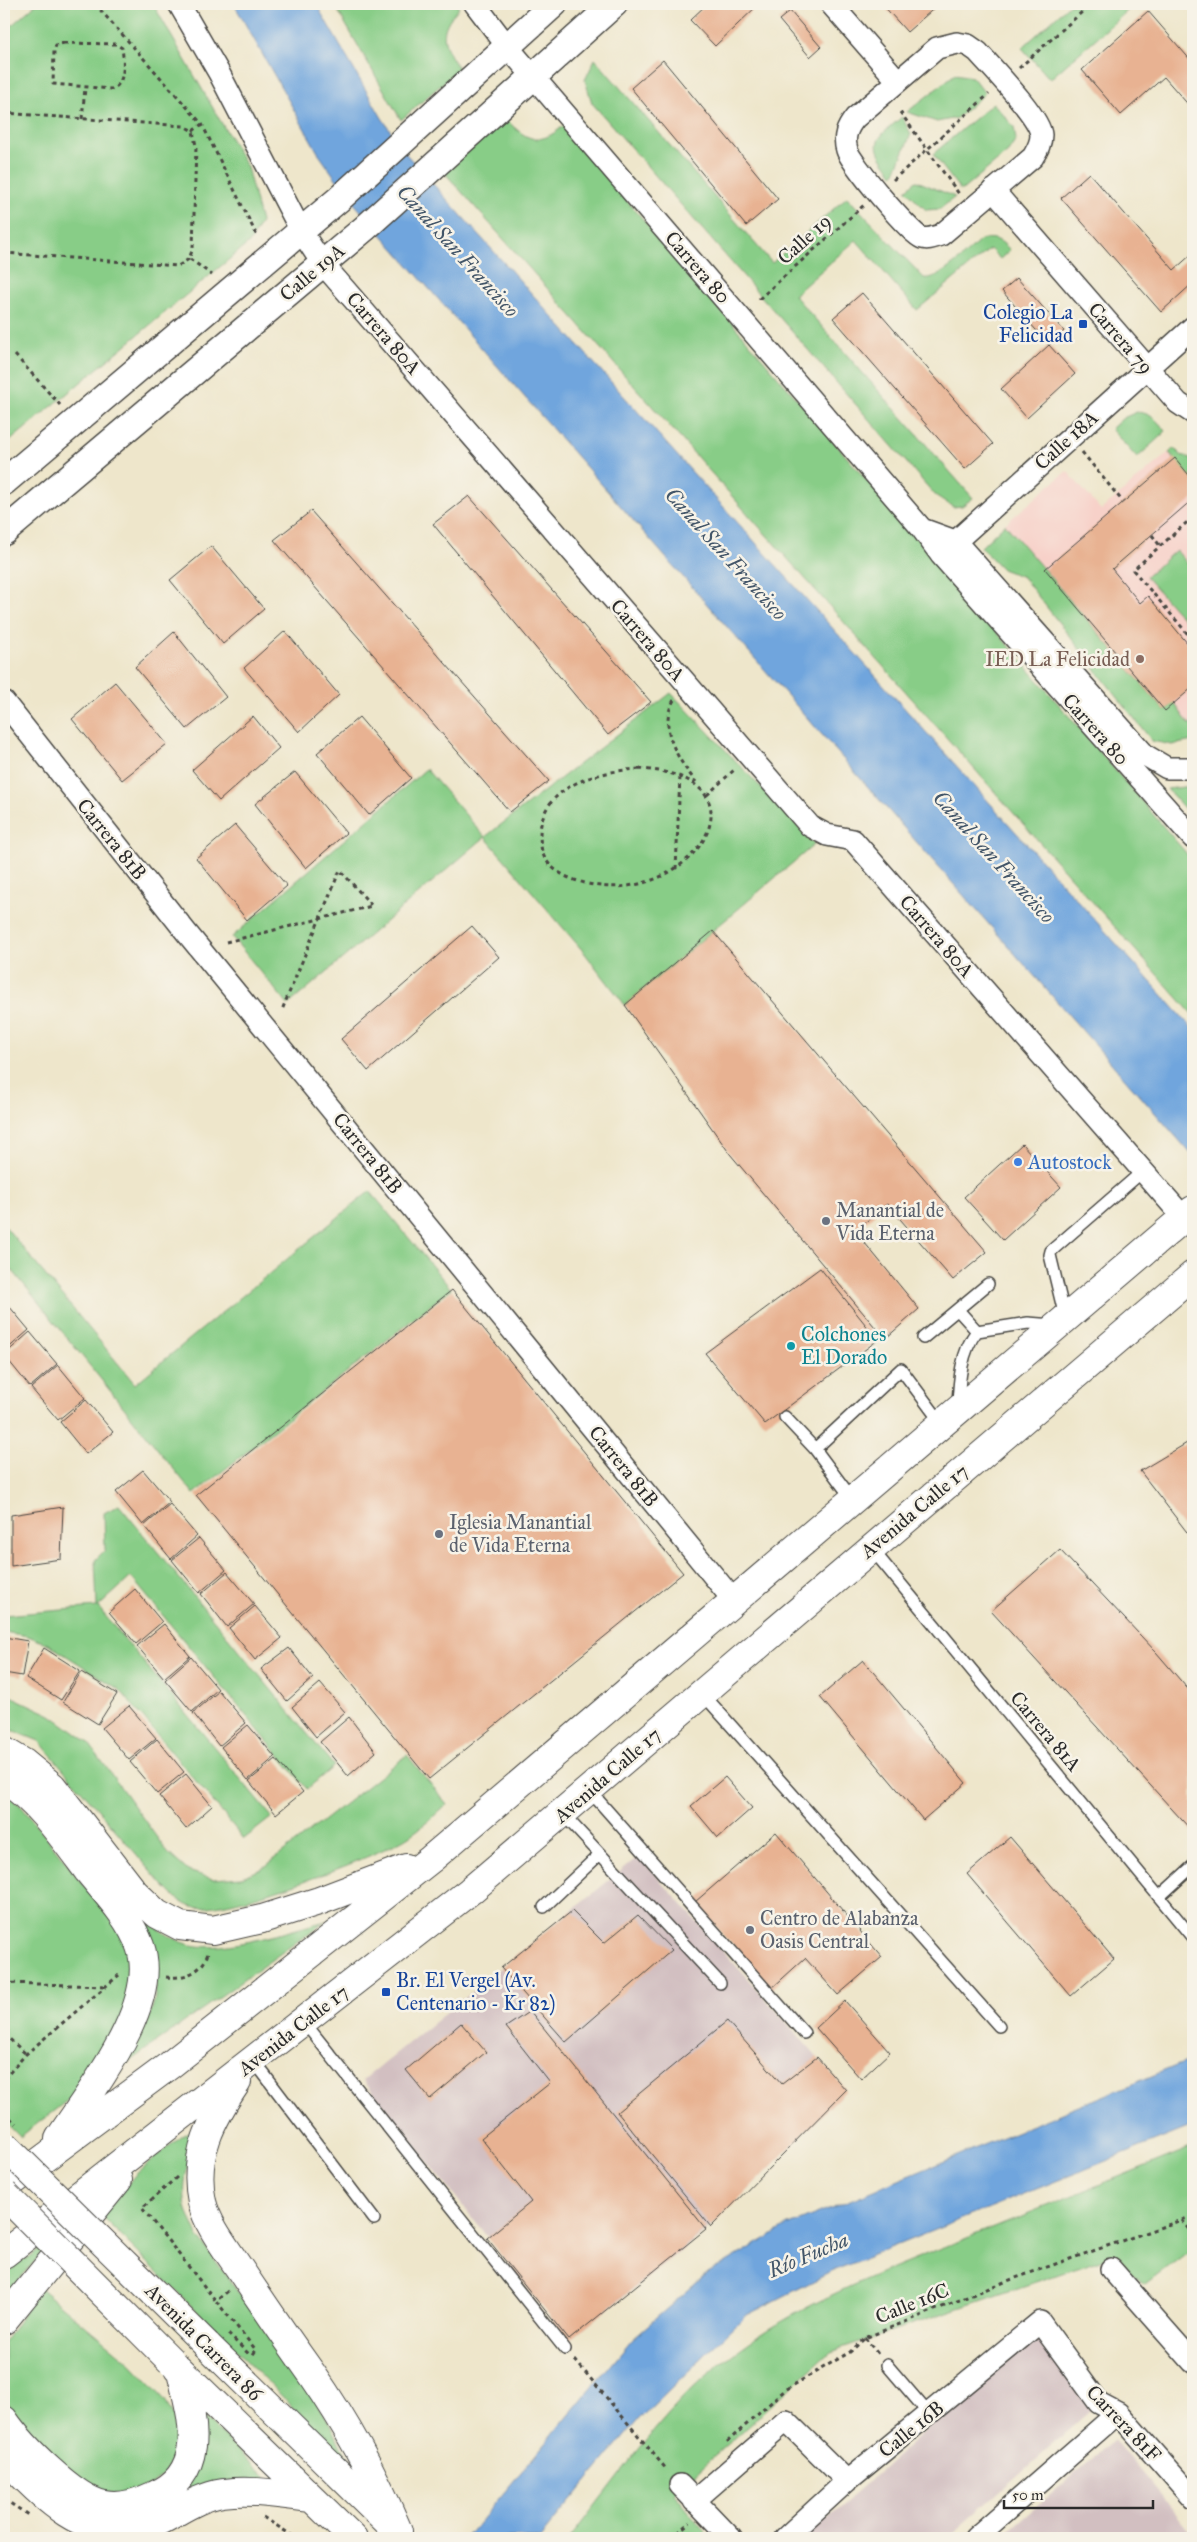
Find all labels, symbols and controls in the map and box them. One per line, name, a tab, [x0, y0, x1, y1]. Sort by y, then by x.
water label: Canal San Francisco	[392, 179, 524, 323]
street label: Calle 19	[772, 209, 836, 269]
street label: Carrera 80	[660, 226, 736, 308]
street label: Calle 19A	[275, 238, 350, 306]
street label: Carrera 80A	[342, 287, 427, 379]
street label: Carrera 79	[1083, 297, 1159, 379]
place label: Colegio La Felicidad	[983, 300, 1074, 347]
marker: Colegio La Felicidad	[1077, 318, 1089, 330]
street label: Calle 18A	[1029, 405, 1103, 475]
water label: Canal San Francisco	[660, 482, 792, 626]
street label: Carrera 80A	[606, 594, 691, 686]
place label: IED La Felicidad	[985, 647, 1130, 671]
marker: IED La Felicidad	[1134, 653, 1146, 665]
street label: Carrera 80	[1058, 688, 1134, 770]
water label: Canal San Francisco	[928, 785, 1060, 929]
street label: Carrera 81B	[72, 794, 152, 884]
street label: Carrera 80A	[895, 890, 980, 982]
street label: Carrera 81B	[328, 1108, 408, 1198]
place label: Autostock	[1027, 1150, 1112, 1174]
marker: Autostock	[1012, 1156, 1024, 1168]
place label: Manantial de Vida Eterna	[835, 1198, 944, 1245]
marker: Manantial de Vida Eterna	[820, 1215, 832, 1227]
place label: Colchones El Dorado	[801, 1322, 887, 1369]
marker: Colchones El Dorado	[785, 1340, 797, 1352]
street label: Carrera 81B	[584, 1421, 664, 1511]
street label: Avenida Calle 17	[854, 1459, 973, 1564]
place label: Iglesia Manantial de Vida Eterna	[449, 1510, 592, 1557]
marker: Iglesia Manantial de Vida Eterna	[433, 1528, 445, 1540]
street label: Carrera 81A	[1005, 1686, 1087, 1776]
street label: Avenida Calle 17	[548, 1722, 665, 1828]
place label: Centro de Alabanza Oasis Central	[760, 1906, 919, 1953]
marker: Centro de Alabanza Oasis Central	[744, 1924, 756, 1936]
place label: Br. El Vergel (Av. Centenario - Kr 82)	[396, 1968, 556, 2016]
street label: Avenida Calle 17	[232, 1979, 353, 2081]
marker: Br. El Vergel (Av. Centenario - Kr 82)	[380, 1986, 392, 1998]
water label: Río Fucha	[763, 2226, 852, 2284]
street label: Calle 16C	[872, 2277, 952, 2329]
street label: Avenida Carrera 86	[140, 2278, 268, 2406]
street label: Carrera 81F	[1082, 2380, 1166, 2466]
street label: Calle 16B	[874, 2396, 948, 2462]
scale bar	[1004, 2477, 1153, 2509]
text: 50 m	[1012, 2486, 1044, 2504]

